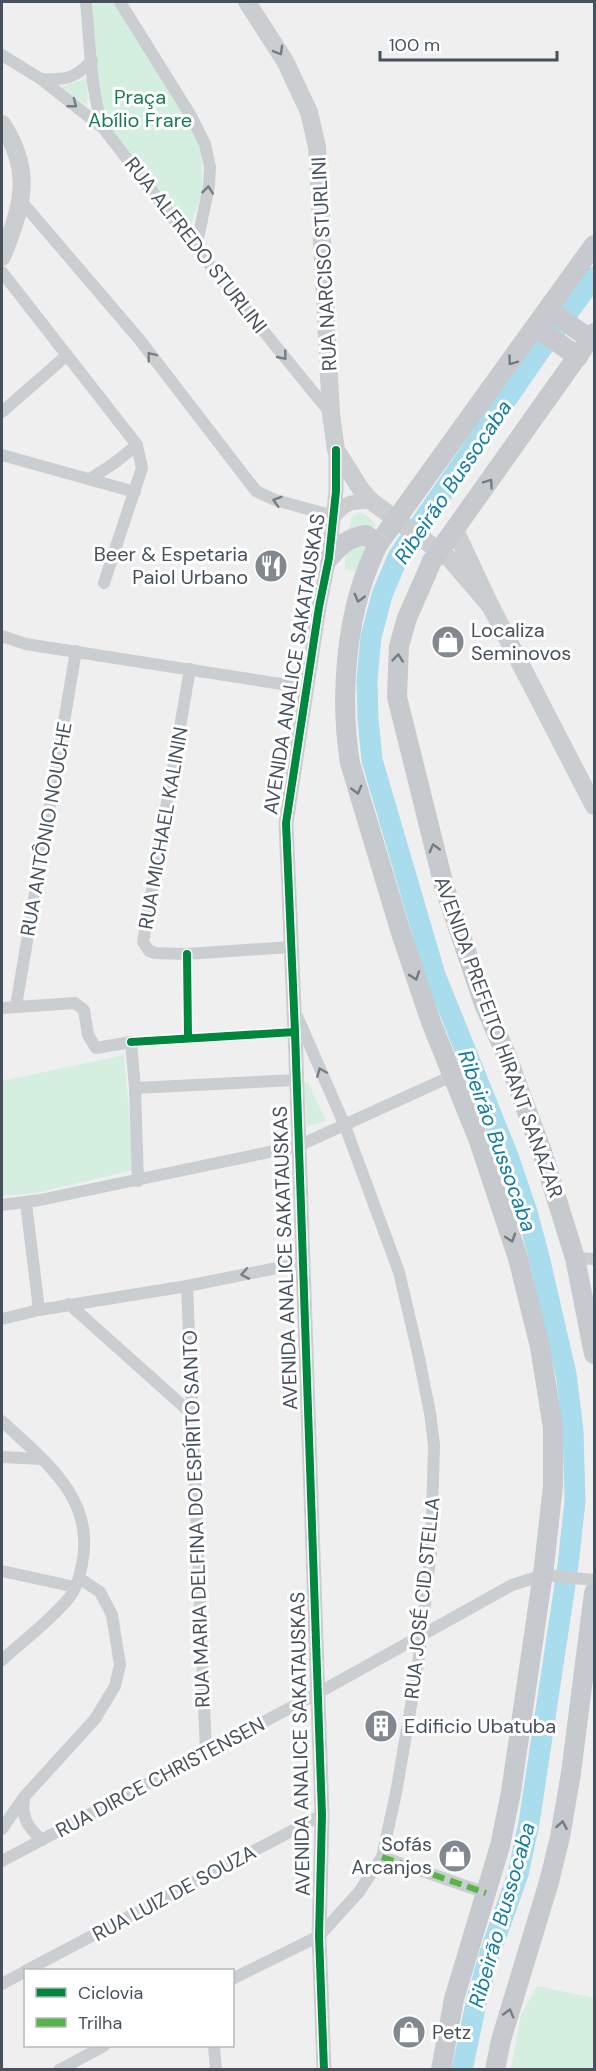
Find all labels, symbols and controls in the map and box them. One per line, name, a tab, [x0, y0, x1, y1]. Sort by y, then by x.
scale bar	[380, 24, 557, 62]
text: 100 m	[389, 33, 440, 57]
one-way arrow	[272, 45, 283, 55]
park label: Praça Abílio Frare	[88, 84, 192, 133]
one-way arrow	[66, 96, 77, 107]
street label: RUA ALFREDO STURLINI	[119, 152, 273, 338]
street label: RUA NARCISO STURLINI	[305, 156, 343, 372]
one-way arrow	[201, 186, 214, 195]
one-way arrow	[276, 349, 287, 360]
one-way arrow	[148, 351, 159, 362]
one-way arrow	[508, 354, 519, 365]
water label: Ribeirão Bussocaba	[388, 395, 518, 569]
one-way arrow	[482, 478, 493, 489]
one-way arrow	[272, 496, 283, 508]
street label: AVENIDA ANALICE SAKATAUSKAS	[257, 512, 331, 816]
place label: Beer & Espetaria Paiol Urbano	[94, 541, 248, 590]
restaurant icon: Beer & Espetaria Paiol Urbano	[253, 548, 289, 584]
one-way arrow	[354, 593, 367, 603]
place label: Localiza Seminovos	[471, 617, 571, 666]
shop icon: Localiza Seminovos	[430, 624, 466, 660]
one-way arrow	[391, 653, 404, 662]
street label: RUA ANTÔNIO NOUCHE	[14, 720, 78, 938]
street label: RUA MICHAEL KALININ	[132, 725, 194, 931]
one-way arrow	[350, 785, 363, 795]
one-way arrow	[429, 843, 441, 854]
street label: AVENIDA PREFEITO HIRANT SANAZAR	[429, 873, 569, 1201]
one-way arrow	[408, 970, 421, 981]
water label: Ribeirão Bussocaba	[451, 1046, 543, 1236]
one-way arrow	[316, 1068, 328, 1079]
street label: AVENIDA ANALICE SAKATAUSKAS	[267, 1105, 303, 1411]
one-way arrow	[504, 1232, 516, 1243]
one-way arrow	[240, 1267, 250, 1280]
street label: RUA MARIA DELFINA DO ESPÍRITO SANTO	[176, 1330, 216, 1708]
street label: RUA JOSÉ CID STELLA	[398, 1496, 446, 1700]
street label: AVENIDA ANALICE SAKATAUSKAS	[284, 1592, 316, 1896]
building icon: Edificio Ubatuba	[363, 1708, 399, 1744]
street label: RUA DIRCE CHRISTENSEN	[51, 1711, 269, 1843]
place label: Edificio Ubatuba	[404, 1713, 556, 1739]
water label: Ribeirão Bussocaba	[462, 1819, 542, 2011]
one-way arrow	[555, 1820, 567, 1830]
place label: Sofás Arcanjos	[351, 1831, 432, 1880]
shop icon: Sofás Arcanjos	[437, 1838, 473, 1874]
street label: RUA LUIZ DE SOUZA	[88, 1839, 260, 1947]
legend	[24, 1969, 234, 2047]
text: Ciclovia	[78, 1981, 143, 2005]
one-way arrow	[502, 2008, 514, 2019]
text: Trilha	[78, 2011, 122, 2035]
shop icon: Petz	[391, 2014, 427, 2050]
place label: Petz	[432, 2019, 471, 2045]

